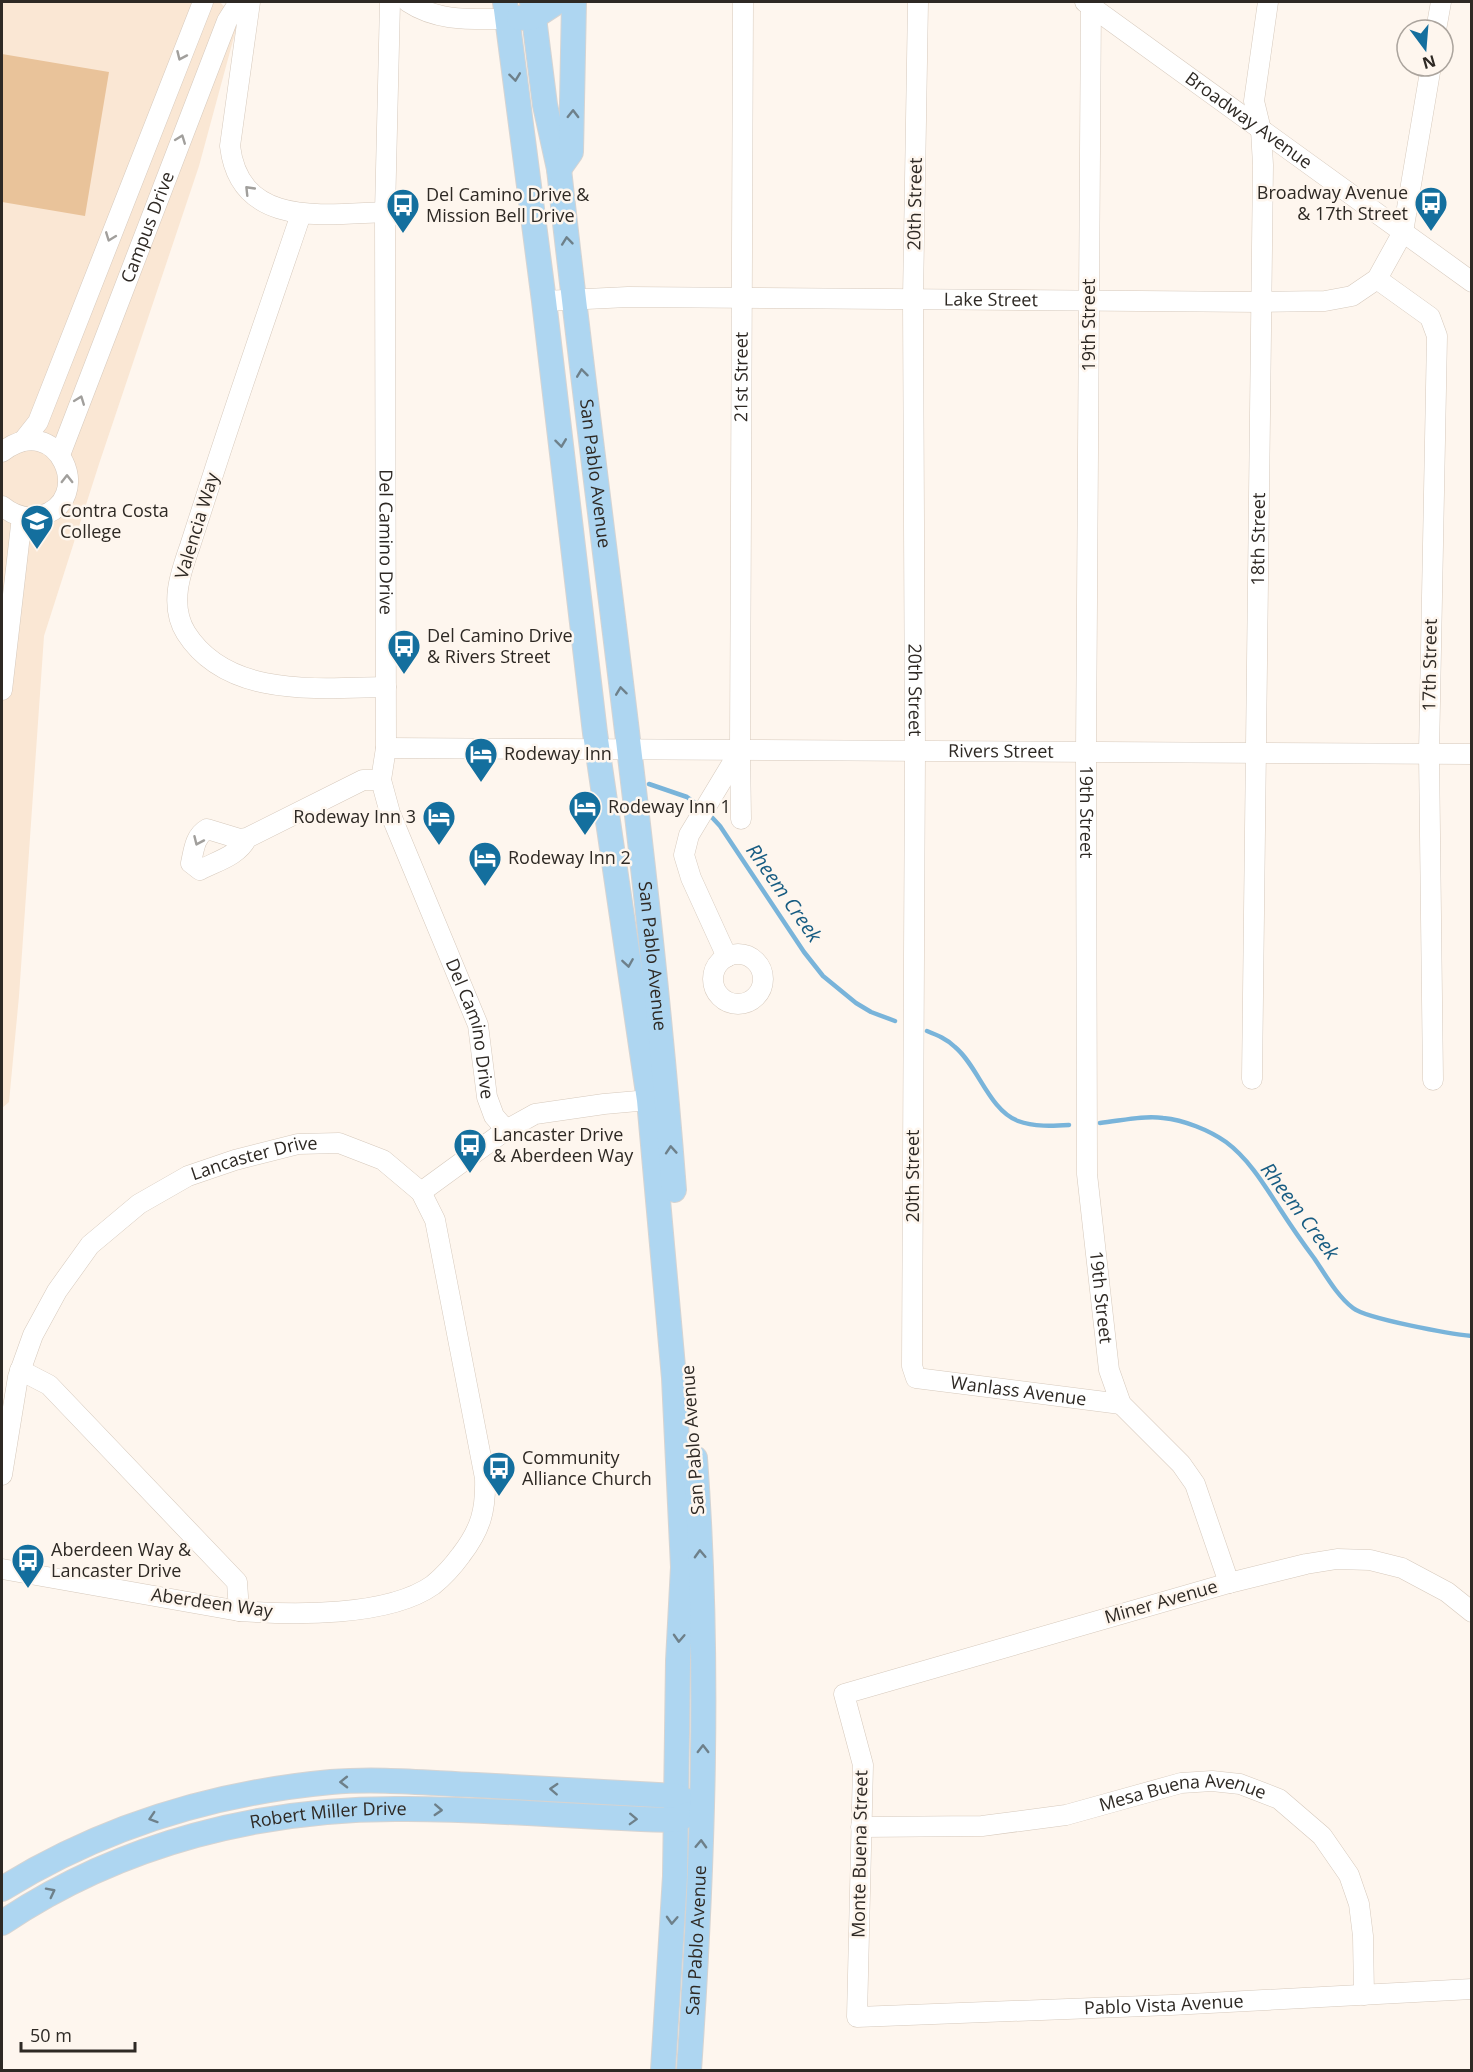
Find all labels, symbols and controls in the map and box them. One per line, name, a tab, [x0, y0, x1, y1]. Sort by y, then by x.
north arrow	[1395, 18, 1455, 78]
one-way arrow	[176, 49, 188, 60]
text: N	[1420, 50, 1438, 75]
street label: Broadway Avenue	[1181, 66, 1318, 174]
one-way arrow	[508, 72, 520, 81]
one-way arrow	[566, 109, 579, 118]
one-way arrow	[173, 135, 186, 145]
street label: 20th Street	[901, 157, 927, 251]
street label: Campus Drive	[114, 168, 179, 286]
place label: Broadway Avenue & 17th Street	[1257, 180, 1408, 225]
place label: Del Camino Drive & Mission Bell Drive	[426, 182, 590, 227]
bus stop icon: Broadway Avenue & 17th Street	[1413, 185, 1449, 232]
one-way arrow	[246, 186, 257, 197]
bus stop icon: Del Camino Drive & Mission Bell Drive	[385, 187, 421, 234]
one-way arrow	[105, 232, 118, 242]
one-way arrow	[561, 236, 574, 246]
street label: 19th Street	[1076, 279, 1100, 372]
street label: Lake Street	[944, 286, 1038, 311]
street label: 21st Street	[728, 332, 753, 422]
one-way arrow	[577, 368, 589, 377]
one-way arrow	[73, 395, 85, 406]
street label: San Pablo Avenue	[575, 397, 617, 549]
one-way arrow	[554, 438, 567, 448]
street label: Valencia Way	[168, 469, 224, 582]
street label: Del Camino Drive	[374, 469, 399, 615]
one-way arrow	[61, 475, 73, 484]
street label: 18th Street	[1245, 492, 1270, 586]
place label: Contra Costa College	[60, 498, 169, 543]
school or university icon: Contra Costa College	[19, 503, 55, 550]
street label: 17th Street	[1416, 618, 1442, 712]
place label: Del Camino Drive & Rivers Street	[427, 623, 573, 668]
bus stop icon: Del Camino Drive & Rivers Street	[386, 628, 422, 675]
street label: 20th Street	[904, 643, 928, 737]
one-way arrow	[616, 687, 628, 696]
hotel icon: Rodeway Inn	[463, 736, 499, 783]
street label: Rivers Street	[948, 738, 1054, 763]
place label: Rodeway Inn	[504, 741, 612, 765]
street label: 19th Street	[1075, 765, 1099, 859]
hotel icon: Rodeway Inn 1	[567, 789, 603, 836]
place label: Rodeway Inn 1	[608, 794, 731, 818]
hotel icon: Rodeway Inn 3	[421, 799, 457, 846]
place label: Rodeway Inn 3	[293, 804, 416, 828]
one-way arrow	[193, 835, 205, 846]
water label: Rheem Creek	[740, 838, 829, 949]
hotel icon: Rodeway Inn 2	[467, 840, 503, 887]
place label: Rodeway Inn 2	[508, 845, 631, 869]
street label: San Pablo Avenue	[634, 880, 673, 1032]
street label: Del Camino Drive	[441, 954, 500, 1100]
one-way arrow	[621, 958, 634, 968]
place label: Lancaster Drive & Aberdeen Way	[493, 1122, 634, 1167]
bus stop icon: Lancaster Drive & Aberdeen Way	[452, 1127, 488, 1174]
street label: 20th Street	[900, 1130, 924, 1223]
street label: Lancaster Drive	[187, 1131, 318, 1185]
one-way arrow	[665, 1146, 678, 1155]
water label: Rheem Creek	[1255, 1157, 1346, 1266]
street label: 19th Street	[1085, 1250, 1119, 1345]
street label: San Pablo Avenue	[675, 1364, 709, 1516]
street label: Wanlass Avenue	[949, 1369, 1088, 1411]
place label: Community Alliance Church	[522, 1445, 652, 1490]
bus stop icon: Community Alliance Church	[481, 1450, 517, 1497]
place label: Aberdeen Way & Lancaster Drive	[51, 1537, 192, 1582]
bus stop icon: Aberdeen Way & Lancaster Drive	[10, 1542, 46, 1589]
one-way arrow	[694, 1550, 706, 1559]
street label: Miner Avenue	[1101, 1573, 1220, 1629]
street label: Aberdeen Way	[150, 1582, 275, 1623]
one-way arrow	[673, 1634, 686, 1643]
one-way arrow	[697, 1745, 709, 1754]
street label: Mesa Buena Avenue	[1096, 1768, 1270, 1816]
street label: Monte Buena Street	[846, 1770, 872, 1938]
one-way arrow	[340, 1776, 349, 1788]
one-way arrow	[550, 1783, 559, 1796]
street label: Robert Miller Drive	[247, 1796, 407, 1833]
one-way arrow	[433, 1804, 442, 1816]
one-way arrow	[148, 1810, 159, 1823]
one-way arrow	[628, 1812, 637, 1825]
one-way arrow	[695, 1840, 708, 1849]
street label: San Pablo Avenue	[680, 1865, 711, 2016]
one-way arrow	[45, 1888, 55, 1899]
one-way arrow	[666, 1915, 679, 1924]
street label: Pablo Vista Avenue	[1084, 1988, 1244, 2019]
scale bar	[21, 2015, 135, 2053]
text: 50 m	[30, 2023, 72, 2047]

